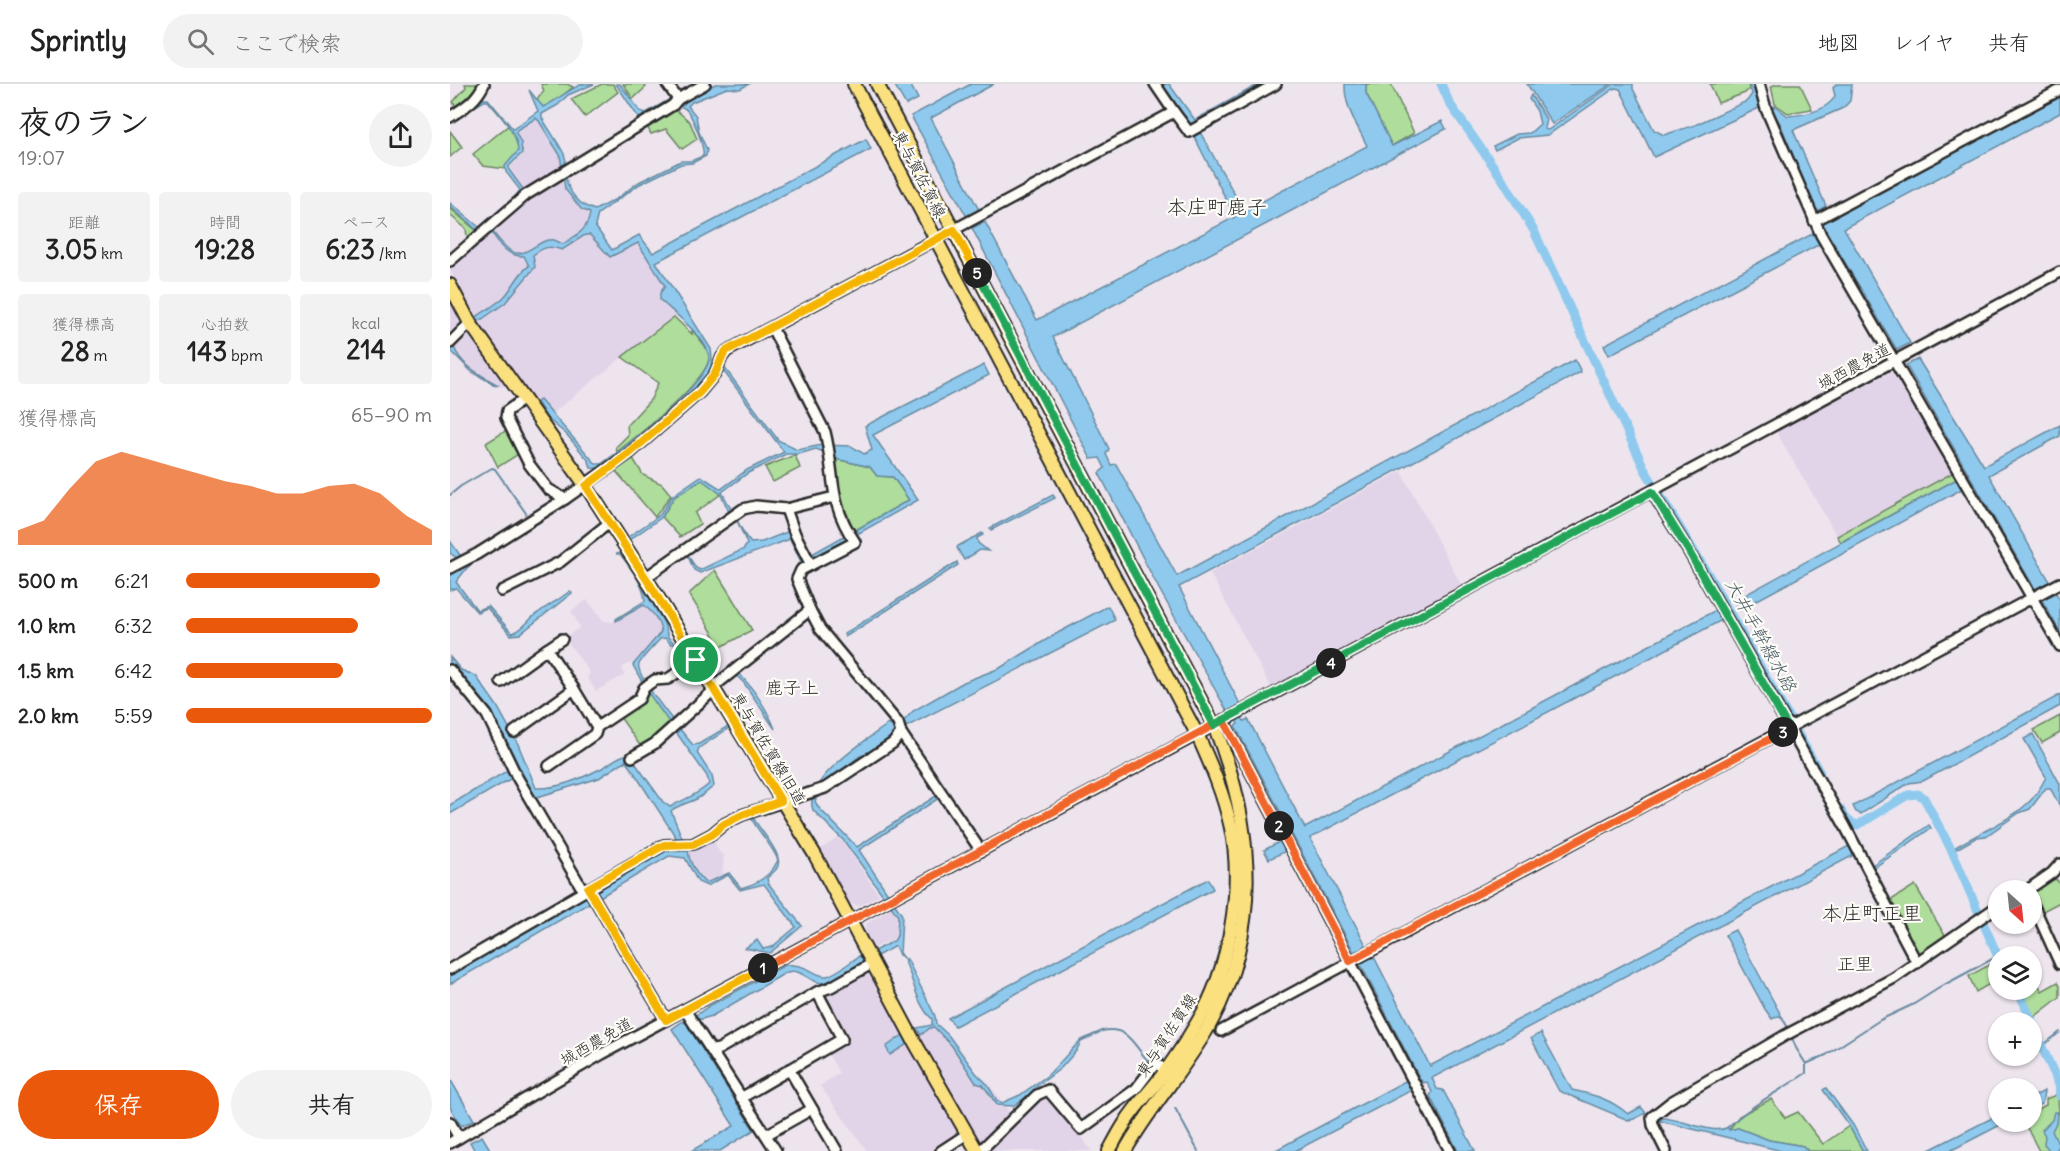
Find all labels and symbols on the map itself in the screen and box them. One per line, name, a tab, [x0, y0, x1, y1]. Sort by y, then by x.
street label: 東与賀佐賀線	[889, 127, 951, 221]
district label: 本庄町鹿子	[1167, 194, 1267, 219]
pin: 5	[962, 258, 992, 288]
street label: 城西農免道	[1814, 338, 1894, 394]
water label: 大井手幹線水路	[1720, 574, 1802, 697]
pin	[670, 634, 721, 685]
pin: 4	[1316, 648, 1346, 678]
district label: 鹿子上	[765, 676, 819, 699]
street label: 東与賀佐賀線旧道	[727, 688, 811, 808]
pin: 3	[1768, 717, 1798, 747]
pin: 2	[1264, 811, 1294, 841]
north arrow	[1988, 880, 2042, 934]
district label: 本庄町正里	[1822, 900, 1922, 925]
district label: 正里	[1837, 952, 1873, 975]
pin: 1	[748, 953, 778, 983]
street label: 東与賀佐賀線	[1131, 989, 1201, 1081]
street label: 城西農免道	[556, 1013, 636, 1069]

